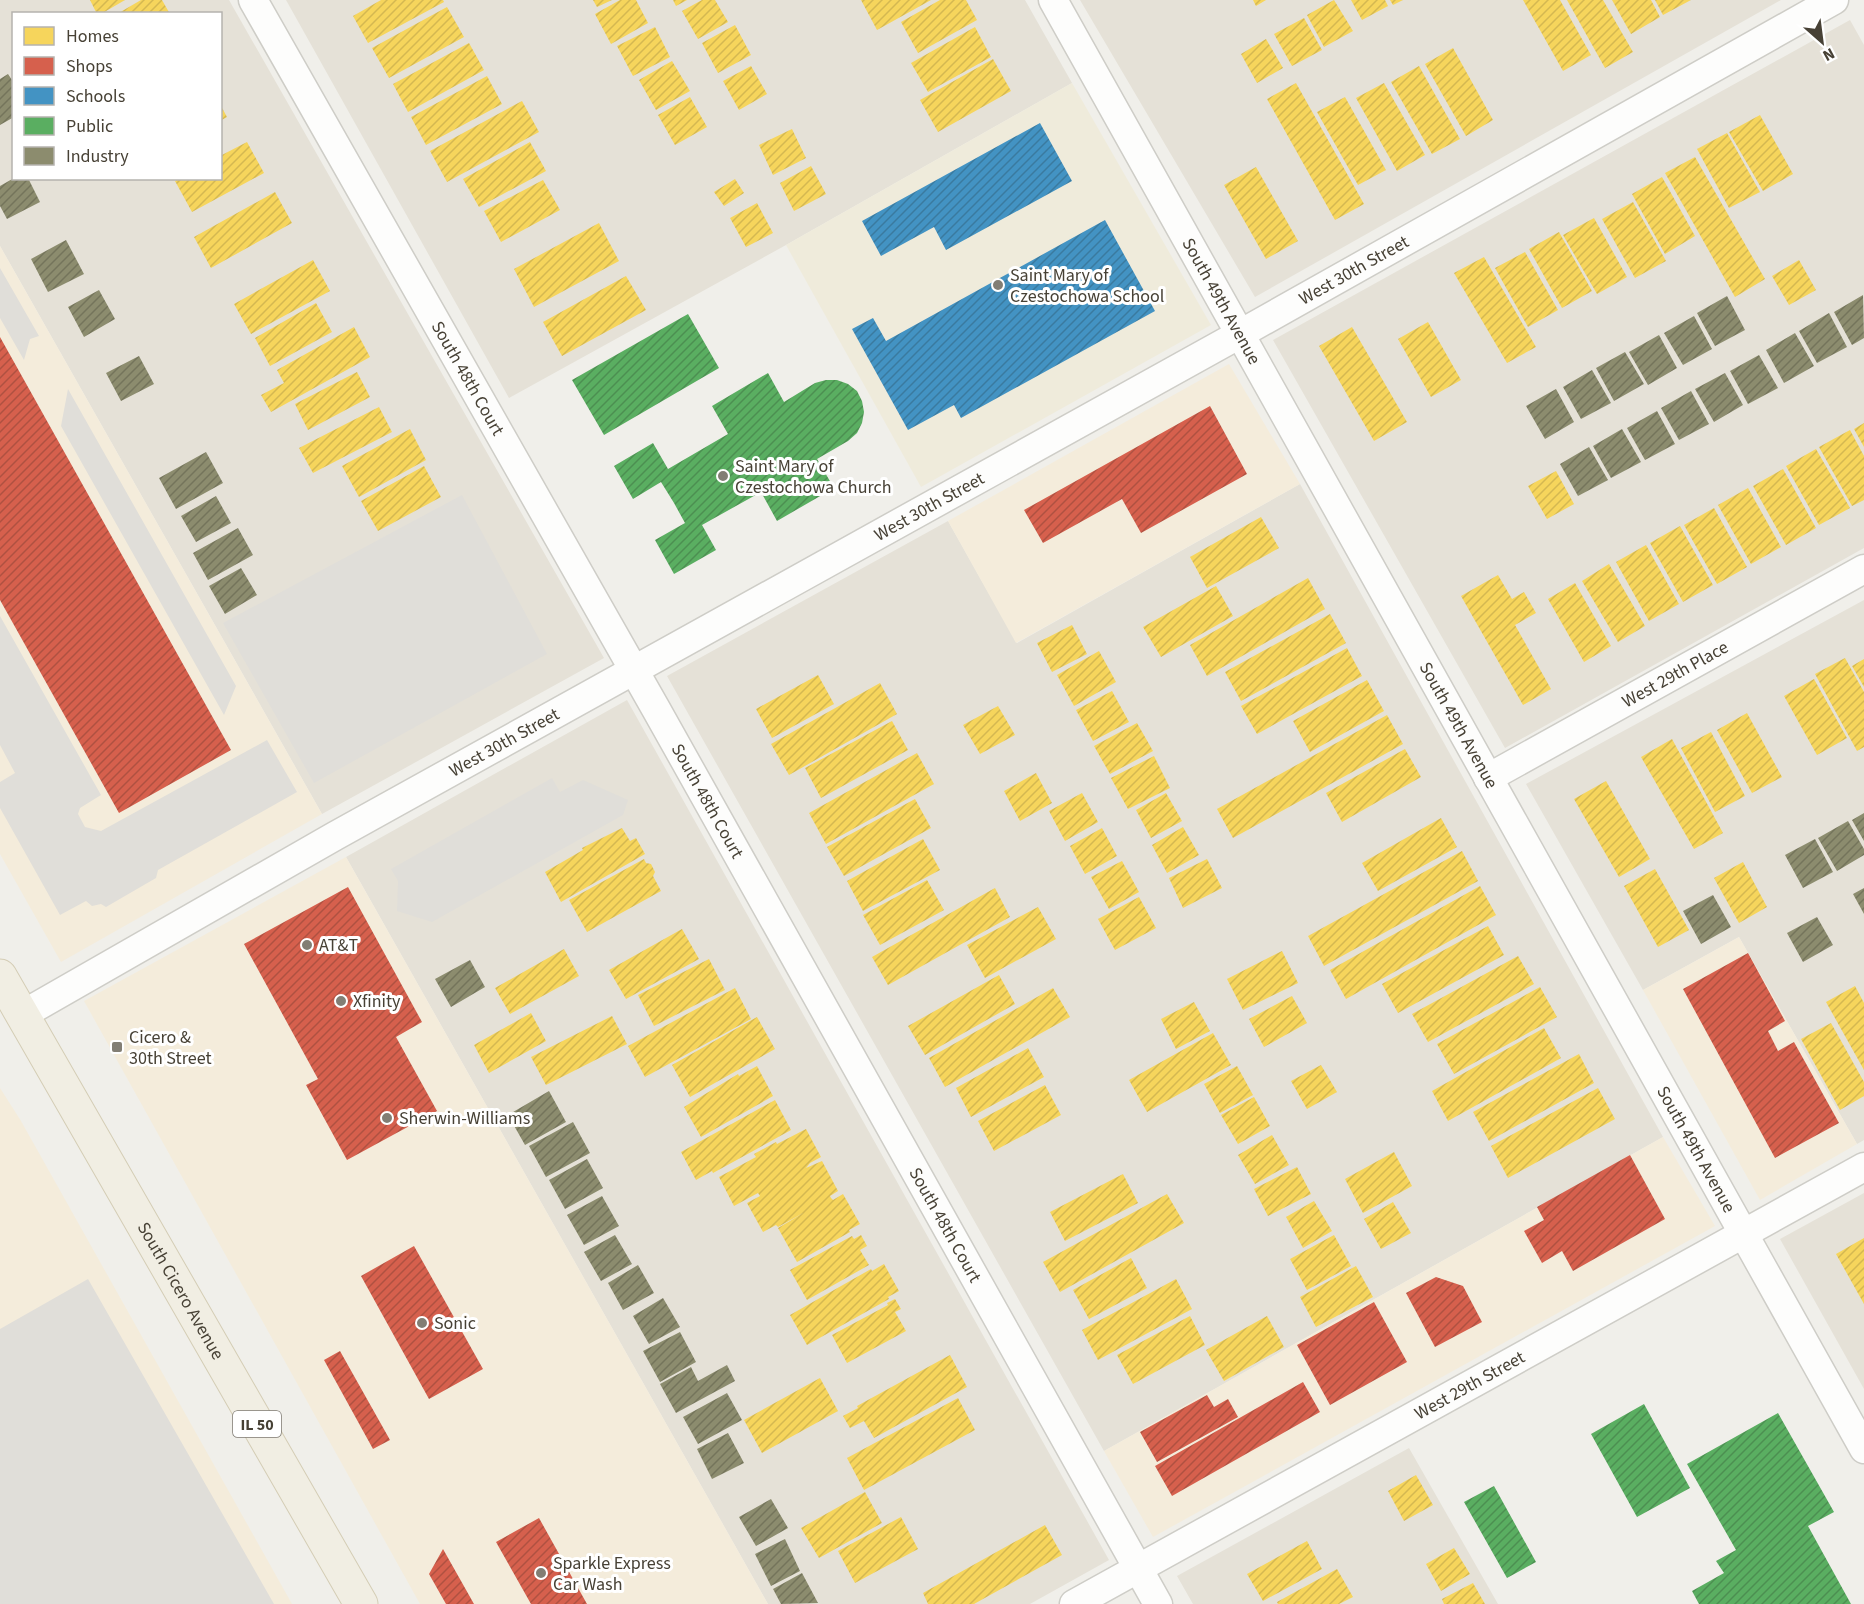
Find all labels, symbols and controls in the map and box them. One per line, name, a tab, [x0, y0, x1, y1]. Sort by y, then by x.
legend	[12, 12, 222, 180]
north arrow	[1792, 12, 1852, 72]
text: Homes	[66, 24, 119, 49]
text: N	[1819, 42, 1838, 67]
text: Shops	[66, 54, 113, 79]
text: Schools	[66, 84, 125, 109]
text: Public	[66, 114, 113, 139]
text: Industry	[66, 144, 129, 169]
street label: West 30th Street	[1294, 230, 1414, 311]
street label: South 49th Avenue	[1176, 233, 1267, 369]
place label: Saint Mary of Czestochowa School	[1010, 263, 1164, 309]
marker: Saint Mary of Czestochowa School	[991, 278, 1005, 292]
street label: South 48th Court	[425, 316, 510, 440]
place label: Saint Mary of Czestochowa Church	[735, 454, 892, 500]
street label: West 30th Street	[870, 466, 989, 548]
marker: Saint Mary of Czestochowa Church	[716, 469, 730, 483]
street label: West 29th Place	[1618, 635, 1733, 714]
street label: South 49th Avenue	[1413, 657, 1504, 793]
street label: West 30th Street	[445, 702, 564, 783]
street label: South 48th Court	[665, 739, 749, 863]
place label: AT&T	[319, 933, 358, 958]
marker: AT&T	[300, 938, 314, 952]
place label: Xfinity	[353, 989, 401, 1014]
marker: Xfinity	[334, 994, 348, 1008]
place label: Cicero & 30th Street	[129, 1025, 211, 1071]
marker: Cicero & 30th Street	[110, 1040, 124, 1054]
street label: South 49th Avenue	[1650, 1082, 1741, 1217]
place label: Sherwin-Williams	[399, 1106, 530, 1131]
marker: Sherwin-Williams	[380, 1111, 394, 1125]
street label: South 48th Court	[903, 1163, 987, 1287]
street label: South Cicero Avenue	[131, 1217, 230, 1364]
place label: Sonic	[434, 1311, 476, 1336]
marker: Sonic	[415, 1316, 429, 1330]
street label: West 29th Street	[1410, 1345, 1529, 1426]
road number: IL 50	[233, 1411, 281, 1437]
place label: Sparkle Express Car Wash	[553, 1551, 671, 1597]
marker: Sparkle Express Car Wash	[534, 1566, 548, 1580]

